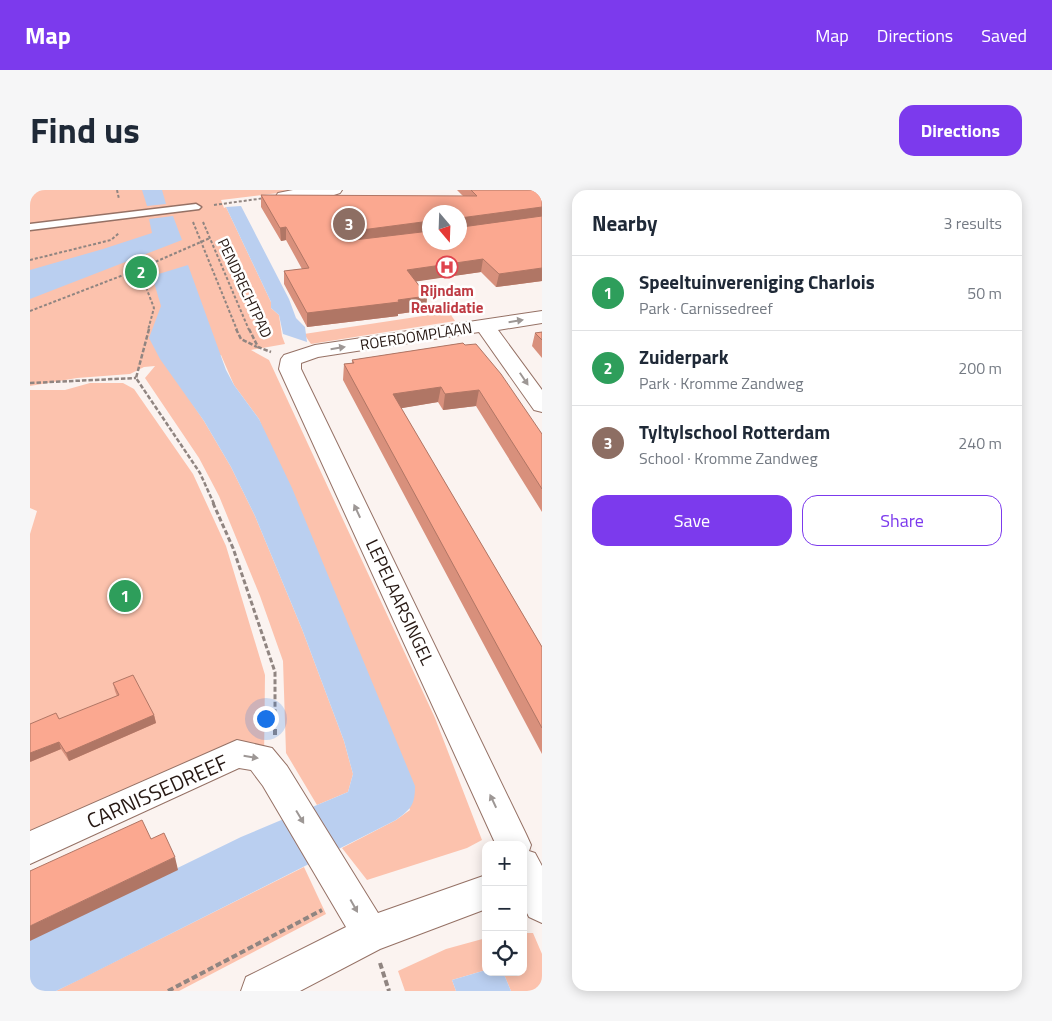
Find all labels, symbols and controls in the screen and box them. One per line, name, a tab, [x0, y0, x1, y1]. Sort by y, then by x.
text: Map	[25, 17, 71, 53]
text: Map	[815, 22, 849, 49]
text: Directions	[877, 22, 953, 49]
text: Saved	[981, 22, 1027, 49]
text: Find us	[30, 103, 140, 157]
button: Directions	[899, 105, 1022, 156]
pin: 3	[333, 205, 365, 243]
north arrow	[422, 205, 467, 250]
text: Nearby	[592, 207, 657, 239]
text: 3 results	[943, 211, 1002, 235]
street label: PENDRECHTPAD	[212, 234, 278, 342]
pin: 2	[125, 253, 157, 291]
hospital icon: Rijndam Revalidatie	[435, 255, 459, 279]
text: Speeltuinvereniging Charlois	[639, 267, 875, 296]
place label: Rijndam Revalidatie	[411, 279, 484, 319]
text: 1	[604, 281, 612, 305]
text: 50 m	[967, 281, 1002, 305]
text: Park · Carnissedreef	[639, 296, 773, 320]
street label: ROERDOMPLAAN	[358, 316, 474, 356]
one-way arrow	[508, 316, 524, 324]
text: Zuiderpark	[639, 342, 728, 371]
one-way arrow	[330, 343, 346, 351]
text: 2	[604, 356, 612, 380]
text: 200 m	[958, 356, 1002, 380]
text: Park · Kromme Zandweg	[639, 371, 803, 395]
one-way arrow	[519, 372, 529, 386]
text: Tyltylschool Rotterdam	[639, 417, 830, 446]
text: 3	[604, 431, 612, 455]
text: 240 m	[958, 431, 1002, 455]
text: School · Kromme Zandweg	[639, 446, 818, 470]
button: Save	[592, 495, 792, 546]
button: Share	[802, 495, 1002, 546]
one-way arrow	[352, 504, 360, 518]
street label: LEPELAARSINGEL	[359, 534, 441, 670]
pin: 1	[109, 577, 141, 615]
your location	[253, 706, 279, 732]
street label: CARNISSEDREEF	[81, 746, 233, 836]
one-way arrow	[243, 753, 259, 761]
one-way arrow	[489, 794, 497, 808]
one-way arrow	[296, 811, 305, 824]
map controls	[482, 841, 527, 976]
button: +	[482, 841, 527, 886]
button: −	[482, 886, 527, 931]
one-way arrow	[350, 899, 359, 912]
button: locate	[482, 931, 527, 976]

